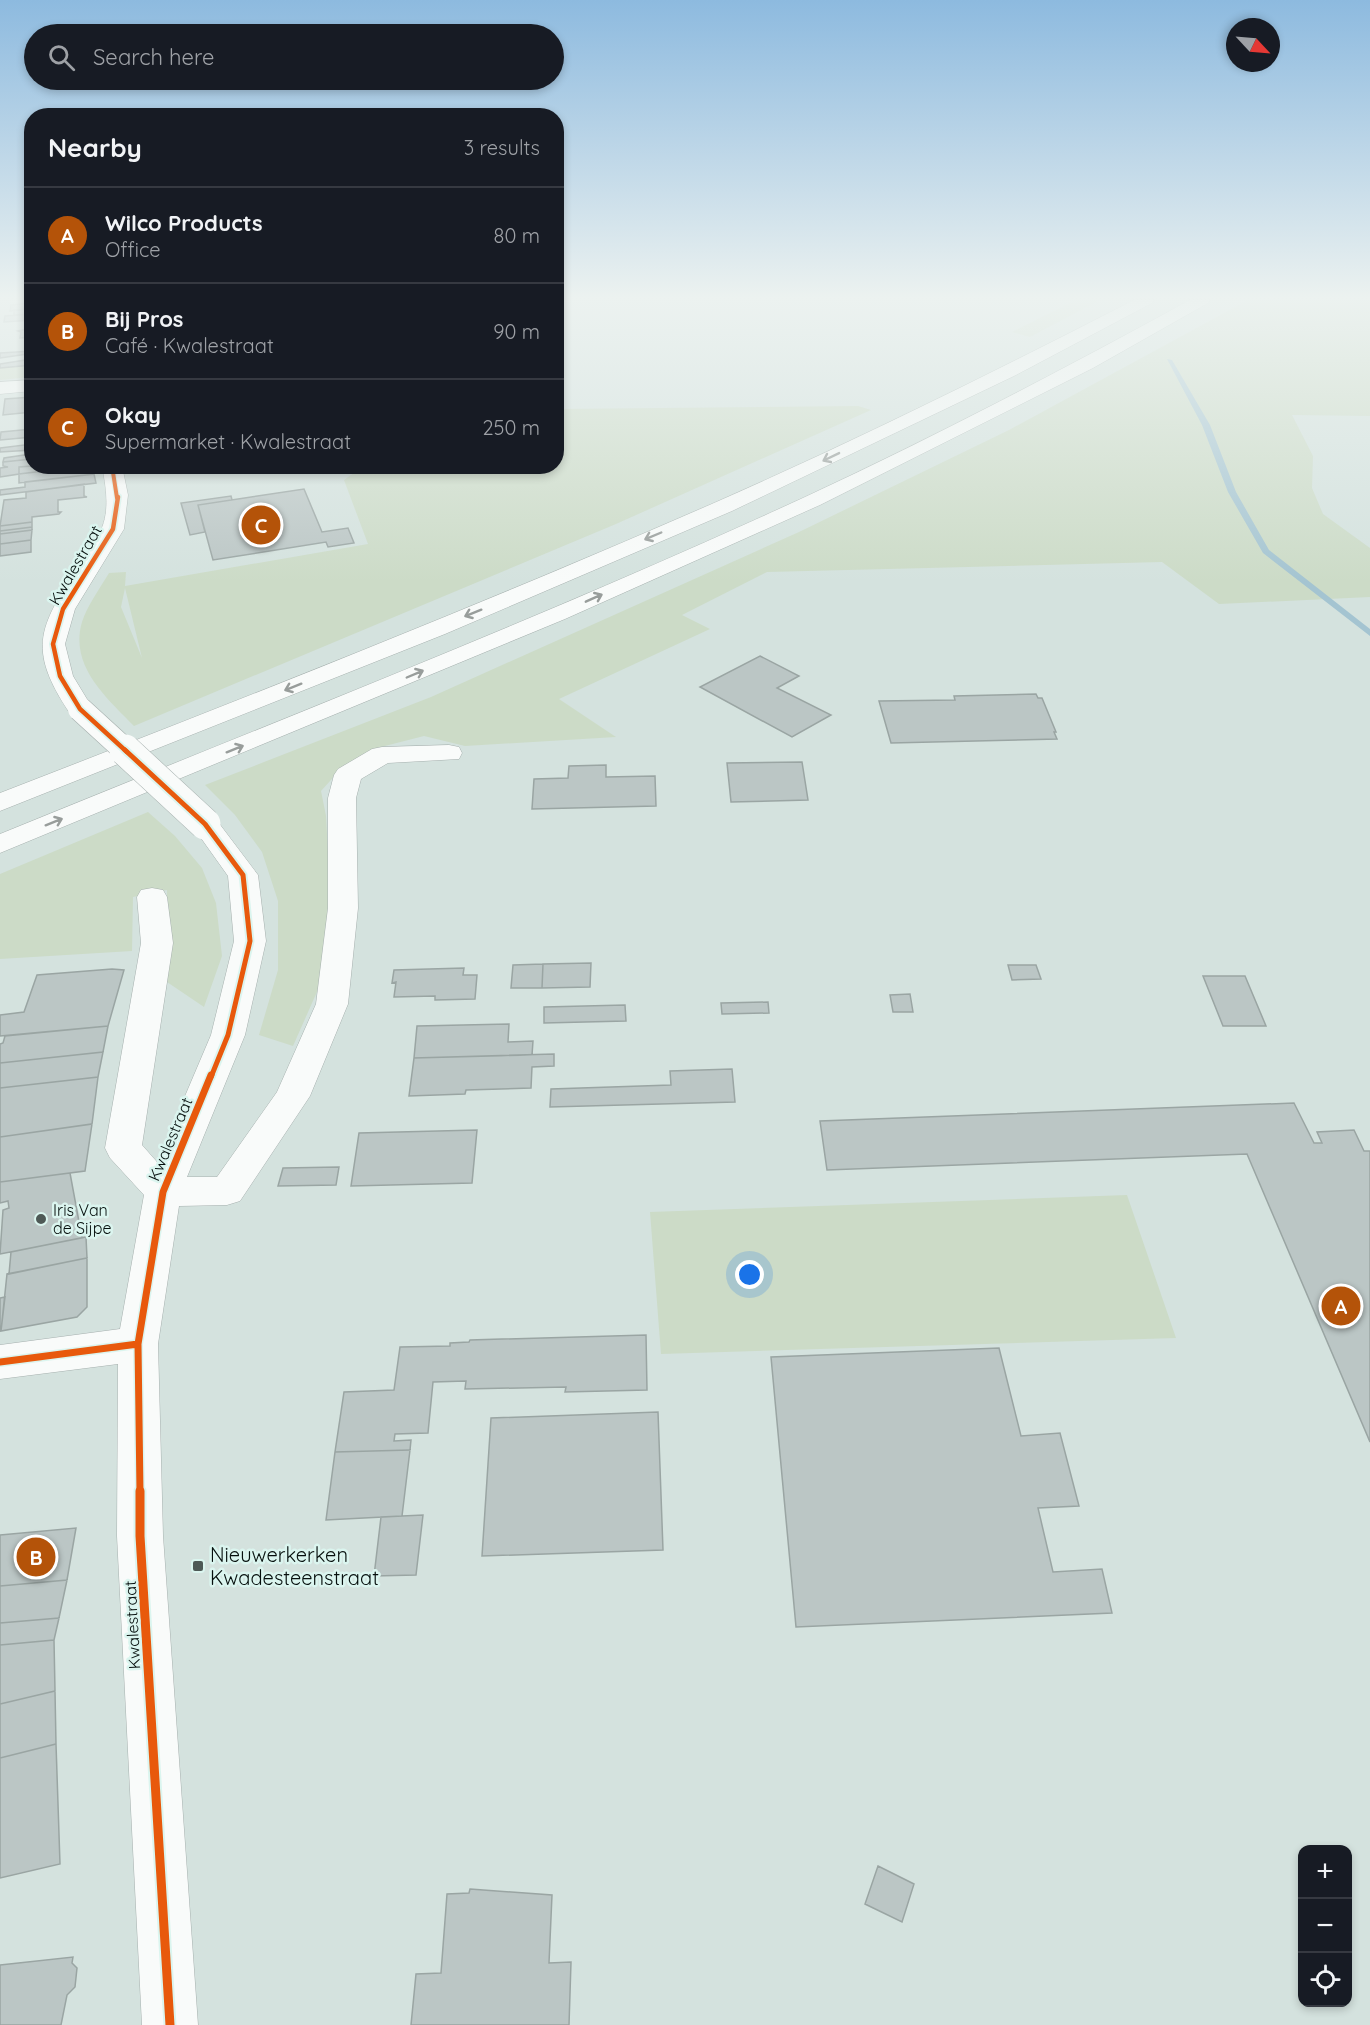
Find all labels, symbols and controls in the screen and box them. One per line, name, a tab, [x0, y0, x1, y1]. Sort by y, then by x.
north arrow	[1226, 18, 1280, 72]
search box	[24, 24, 564, 90]
icon: search	[45, 41, 78, 74]
text: Search here	[93, 43, 214, 71]
text: Nearby	[48, 131, 142, 164]
text: 3 results	[464, 135, 540, 160]
text: Wilco Products	[105, 209, 263, 237]
text: A	[61, 223, 74, 248]
text: 80 m	[494, 223, 540, 248]
text: Office	[105, 237, 161, 262]
text: Bij Pros	[105, 305, 183, 333]
text: B	[61, 319, 74, 344]
text: 90 m	[493, 319, 540, 344]
text: Café · Kwalestraat	[105, 333, 274, 358]
text: Okay	[105, 401, 161, 429]
text: C	[61, 415, 74, 440]
text: 250 m	[482, 415, 540, 440]
text: Supermarket · Kwalestraat	[105, 429, 351, 454]
one-way arrow	[822, 451, 840, 463]
pin: C	[242, 502, 280, 548]
street label: Kwalestraat	[44, 522, 106, 608]
one-way arrow	[644, 531, 662, 542]
one-way arrow	[585, 591, 603, 603]
one-way arrow	[465, 608, 483, 619]
one-way arrow	[405, 668, 423, 679]
one-way arrow	[284, 682, 303, 693]
one-way arrow	[225, 743, 244, 754]
one-way arrow	[44, 816, 63, 827]
street label: Kwalestraat	[143, 1094, 197, 1184]
place label: Iris Van de Sijpe	[53, 1200, 112, 1238]
marker: Iris Van de Sijpe	[34, 1212, 48, 1226]
your location	[735, 1260, 764, 1289]
pin: A	[1322, 1284, 1360, 1328]
pin: B	[16, 1534, 56, 1580]
place label: Nieuwerkerken Kwadesteenstraat	[210, 1542, 379, 1590]
marker: Nieuwerkerken Kwadesteenstraat	[191, 1559, 205, 1573]
street label: Kwalestraat	[120, 1580, 144, 1670]
map controls	[1298, 1845, 1352, 2007]
button: +	[1298, 1845, 1352, 1899]
button: −	[1298, 1899, 1352, 1953]
button: locate	[1298, 1953, 1352, 2007]

